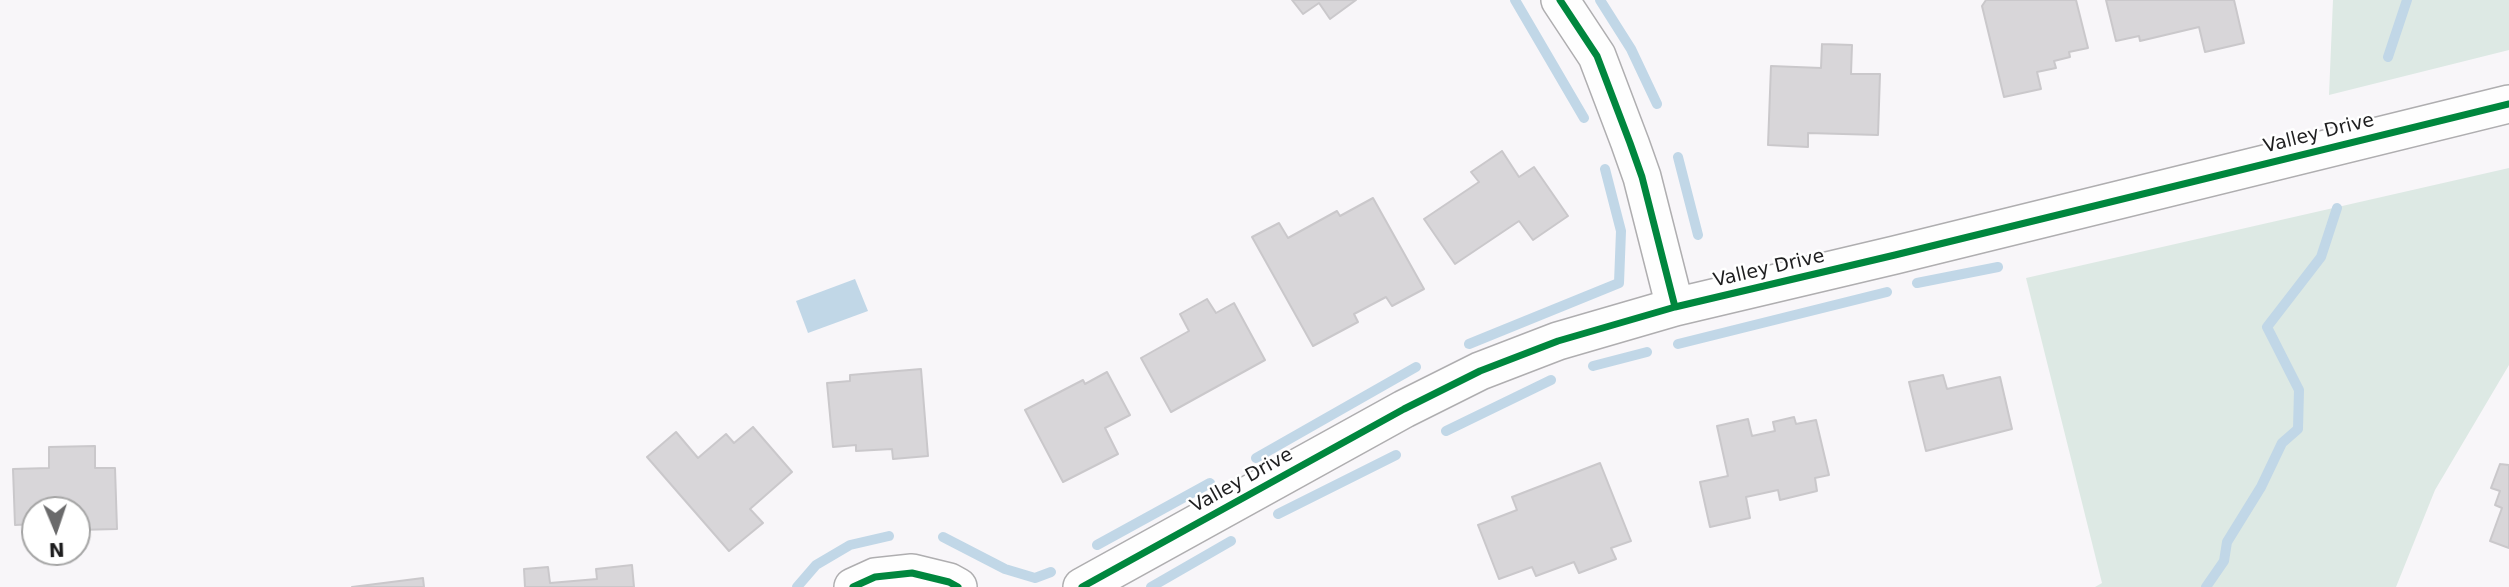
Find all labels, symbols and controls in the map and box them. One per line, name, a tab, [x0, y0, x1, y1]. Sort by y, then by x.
street label: Valley Drive	[2261, 109, 2377, 159]
street label: Valley Drive	[1711, 245, 1827, 293]
street label: Valley Drive	[1187, 444, 1297, 518]
north arrow	[21, 496, 91, 566]
text: N	[48, 539, 65, 561]

